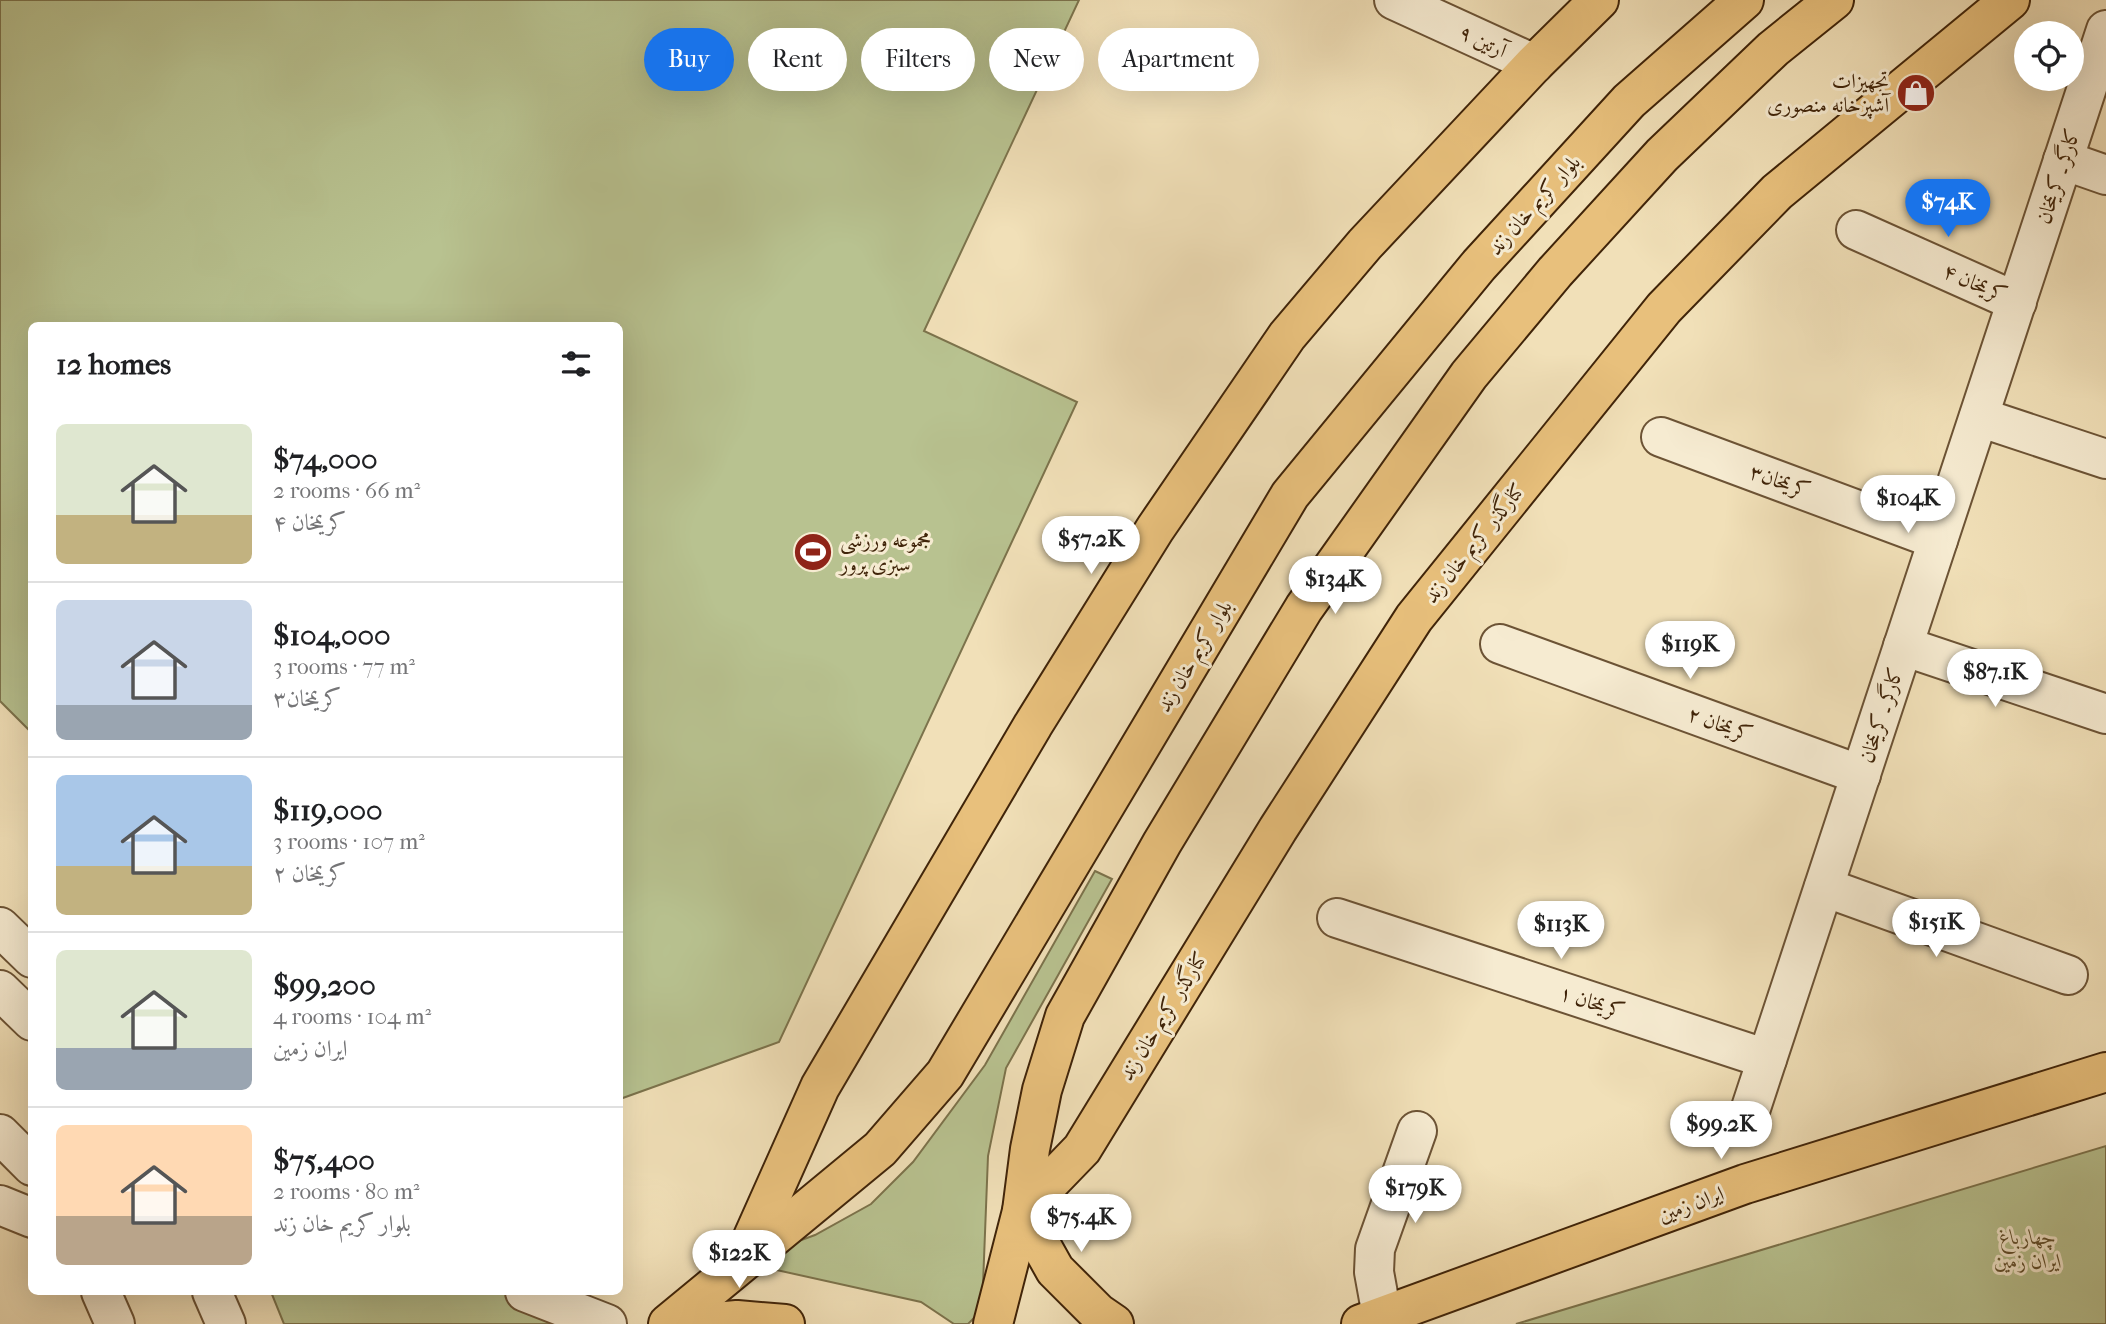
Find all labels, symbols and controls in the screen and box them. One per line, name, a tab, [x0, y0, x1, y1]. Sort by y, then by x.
street label: آرتین ۹	[1455, 19, 1513, 63]
map controls	[2014, 21, 2084, 91]
button: locate	[2014, 21, 2084, 91]
chip: Buy	[644, 28, 734, 91]
chip: Rent	[748, 28, 847, 91]
chip: Filters	[861, 28, 975, 91]
chip: New	[989, 28, 1084, 91]
chip: Apartment	[1098, 28, 1259, 91]
place label: تجهیزات آشپزخانه منصوری	[1767, 69, 1891, 119]
shop icon: تجهیزات آشپزخانه منصوری	[1895, 72, 1937, 114]
street label: کارگر ـ کریمخان	[2029, 125, 2086, 227]
street label: بلوار کریم خان زند	[1483, 150, 1590, 264]
pin: $74K	[1907, 180, 1989, 239]
text: $74K	[1921, 188, 1975, 215]
street label: کریمخان ۴	[1939, 258, 2010, 308]
icon: filters	[557, 345, 595, 383]
text: 12 homes	[56, 347, 171, 382]
text: $74,000	[273, 442, 378, 477]
icon: home	[112, 452, 196, 536]
street label: کریمخان۳	[1746, 459, 1813, 504]
street label: کنارگذر کریم خان زند	[1416, 476, 1534, 611]
pin: $104K	[1859, 476, 1957, 535]
text: 2 rooms · 66 m²	[273, 477, 420, 504]
text: $104K	[1876, 484, 1940, 511]
text: کریمخان ۴	[273, 509, 346, 536]
pin: $57.2K	[1034, 516, 1148, 576]
text: $57.2K	[1058, 525, 1124, 552]
place label: مجموعه ورزشی سبزی پرور	[838, 528, 931, 577]
sports icon: مجموعه ورزشی سبزی پرور	[792, 531, 834, 573]
pin: $134K	[1286, 556, 1384, 616]
text: $134K	[1305, 565, 1365, 592]
street label: بلوار کریم خان زند	[1151, 596, 1242, 719]
text: $104,000	[273, 618, 391, 653]
pin: $119K	[1641, 622, 1739, 681]
icon: home	[112, 628, 196, 712]
text: $119K	[1661, 630, 1719, 657]
pin: $87.1K	[1938, 650, 2052, 709]
text: 3 rooms · 77 m²	[273, 653, 415, 680]
text: $87.1K	[1963, 658, 2027, 685]
street label: کارگر ـ کریمخان	[1852, 664, 1909, 766]
text: کریمخان۳	[273, 685, 341, 712]
street label: کریمخان ۲	[1684, 701, 1755, 748]
text: $119,000	[273, 793, 383, 828]
icon: home	[112, 803, 196, 887]
text: 3 rooms · 107 m²	[273, 828, 425, 855]
text: کریمخان ۲	[273, 860, 346, 887]
pin: $151K	[1887, 900, 1985, 959]
pin: $113K	[1512, 902, 1610, 961]
text: $151K	[1908, 908, 1964, 935]
text: $113K	[1533, 910, 1589, 937]
street label: کنارگذر کریم خان زند	[1111, 946, 1217, 1088]
text: $99,200	[273, 968, 376, 1003]
icon: home	[112, 978, 196, 1062]
street label: کریمخان ۱	[1556, 980, 1627, 1025]
text: 4 rooms · 104 m²	[273, 1003, 431, 1030]
text: ایران زمین	[273, 1035, 348, 1062]
pin: $99.2K	[1664, 1102, 1778, 1161]
text: $99.2K	[1686, 1110, 1756, 1137]
text: $75,400	[273, 1143, 375, 1178]
icon: home	[112, 1153, 196, 1237]
pin: $179K	[1366, 1166, 1464, 1225]
text: $179K	[1385, 1174, 1445, 1201]
text: 2 rooms · 80 m²	[273, 1178, 420, 1205]
street label: ایران زمین	[1655, 1181, 1727, 1227]
pin: $75.4K	[1024, 1194, 1138, 1254]
text: $75.4K	[1047, 1203, 1116, 1230]
text: بلوار کریم خان زند	[273, 1210, 411, 1237]
park label: چهارباغ ایران زمین	[1994, 1225, 2062, 1273]
pin: $122K	[690, 1230, 788, 1290]
text: $122K	[708, 1239, 770, 1266]

